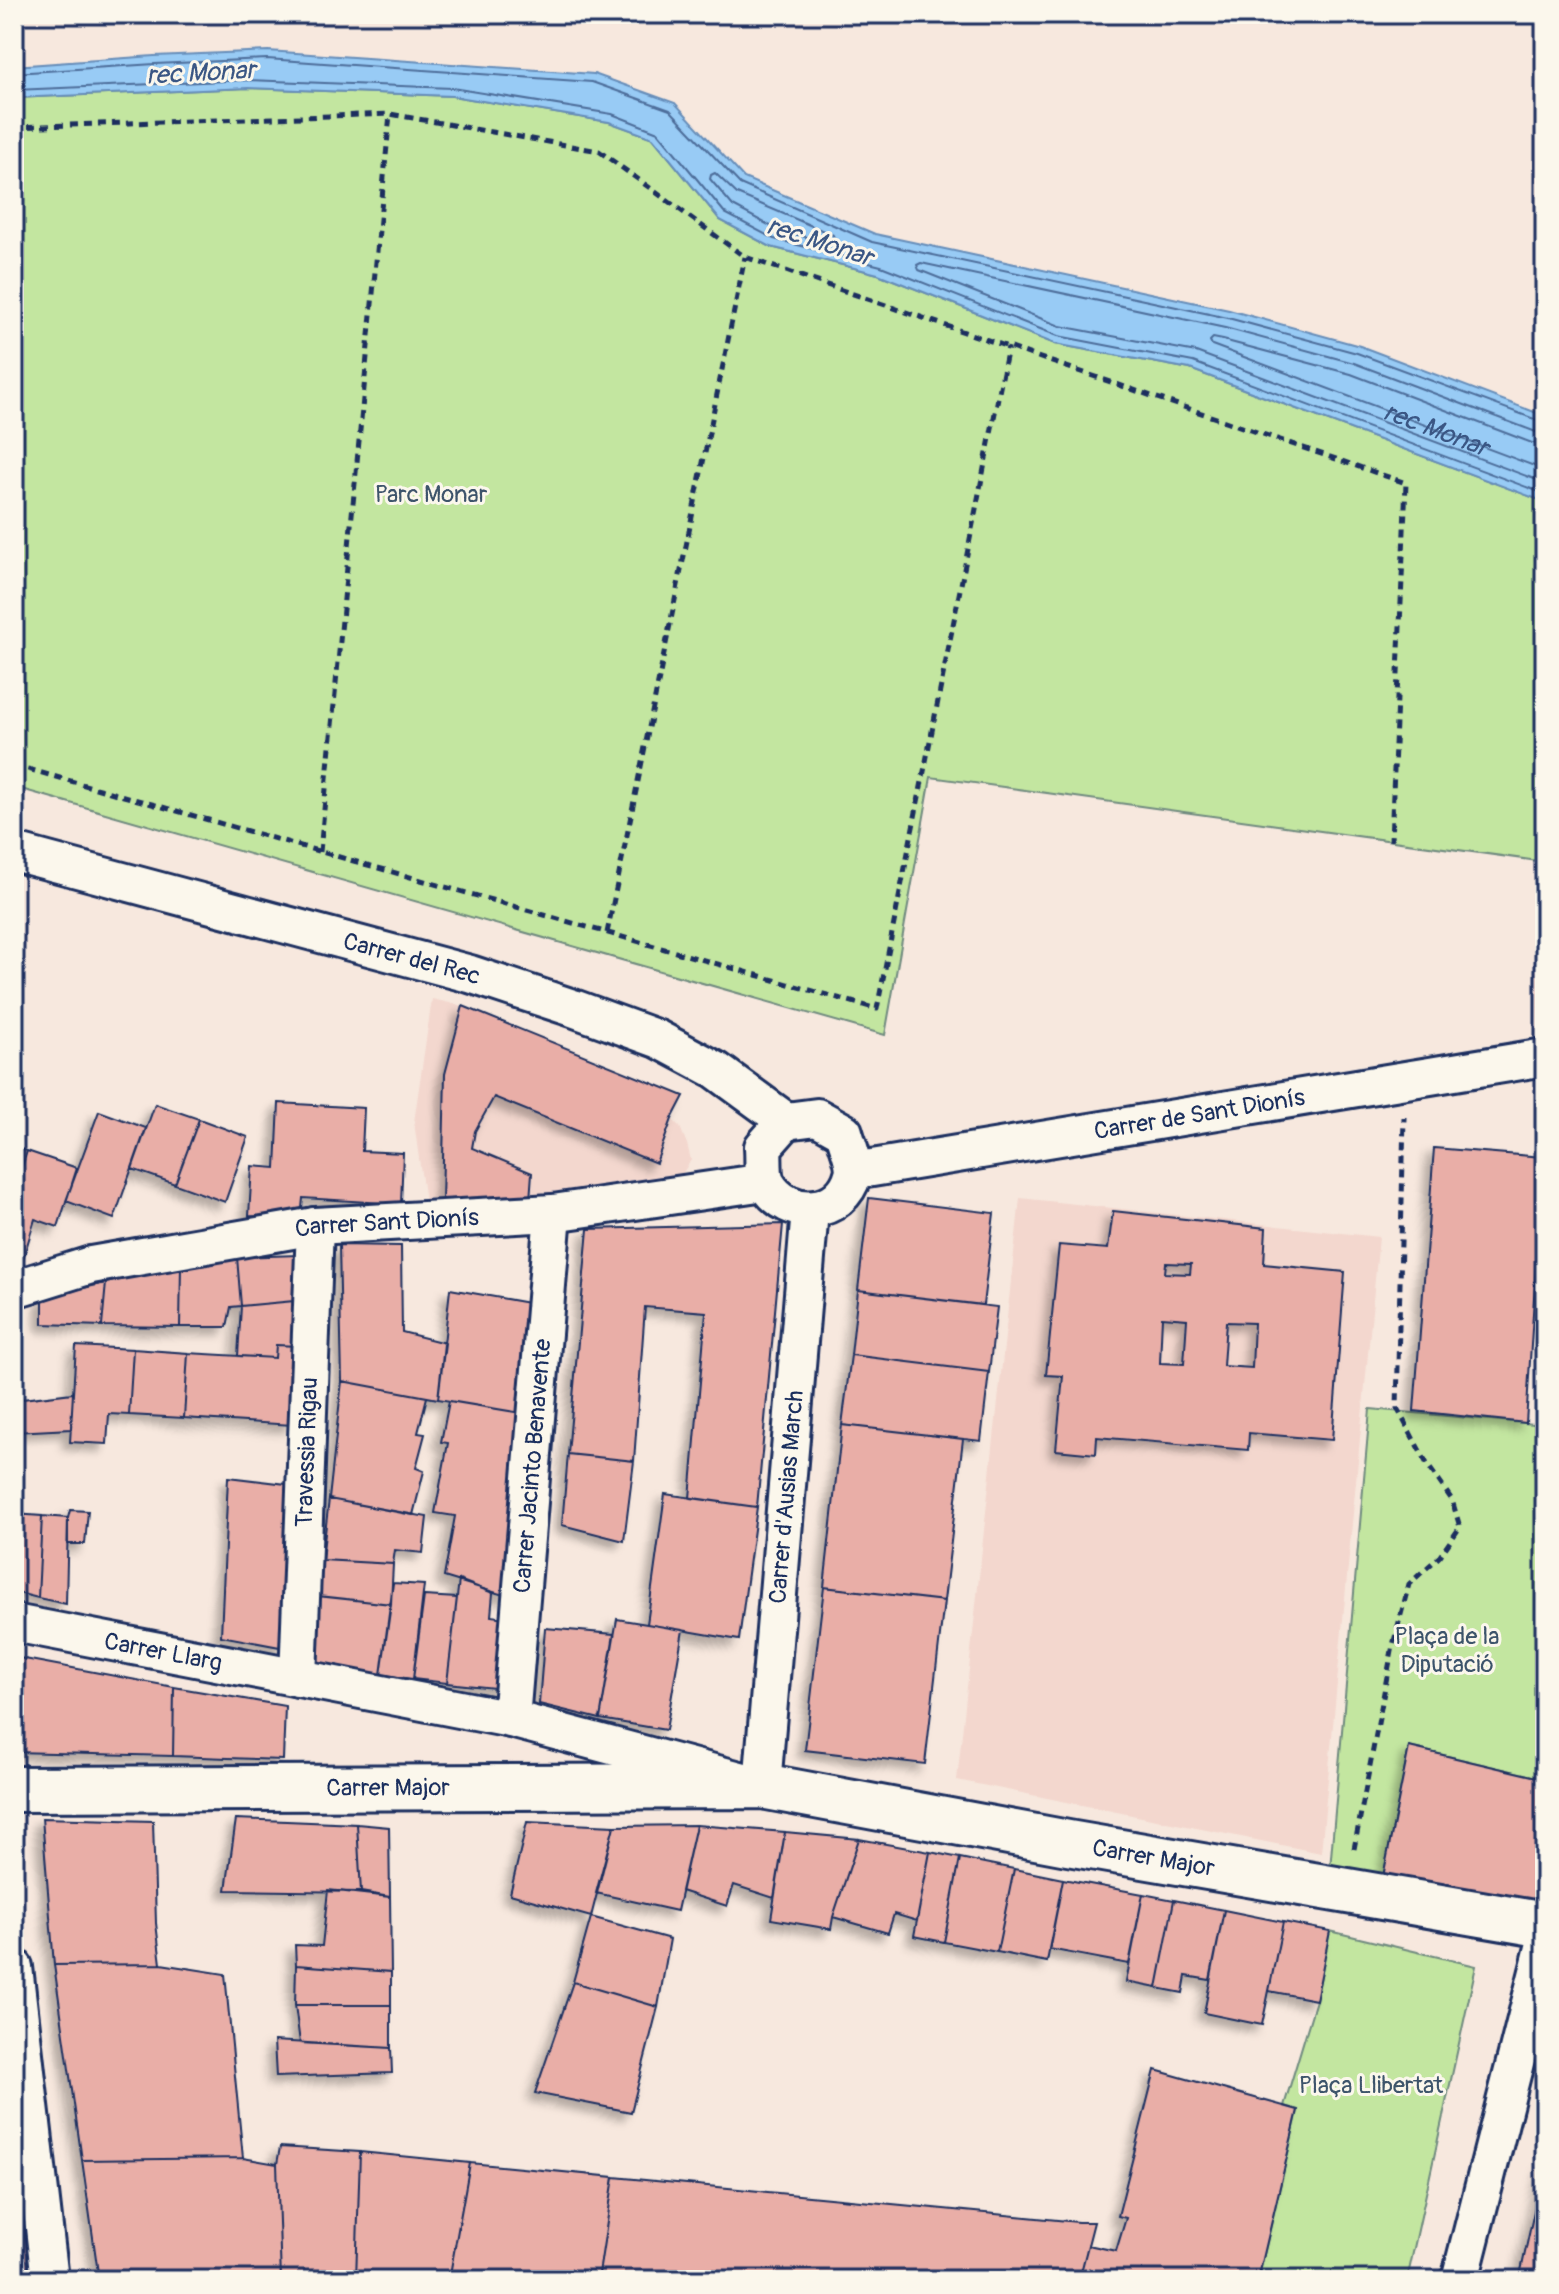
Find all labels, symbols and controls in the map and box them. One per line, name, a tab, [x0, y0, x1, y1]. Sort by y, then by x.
water label: rec Monar	[146, 54, 260, 92]
water label: rec Monar	[763, 210, 880, 275]
water label: rec Monar	[1379, 396, 1496, 466]
park label: Parc Monar	[375, 480, 488, 509]
street label: Carrer del Rec	[340, 927, 484, 992]
street label: Carrer de Sant Dionís	[1092, 1083, 1307, 1146]
street label: Carrer Sant Dionís	[293, 1203, 480, 1244]
street label: Carrer Jacinto Benavente	[508, 1337, 558, 1594]
street label: Travessia Rigau	[290, 1377, 324, 1528]
street label: Carrer d'Ausias March	[763, 1389, 810, 1605]
park label: Plaça de la Diputació	[1395, 1622, 1499, 1679]
street label: Carrer Llarg	[102, 1627, 225, 1678]
street label: Carrer Major	[326, 1773, 450, 1803]
street label: Carrer Major	[1090, 1833, 1217, 1883]
park label: Plaça Llibertat	[1299, 2071, 1444, 2100]

